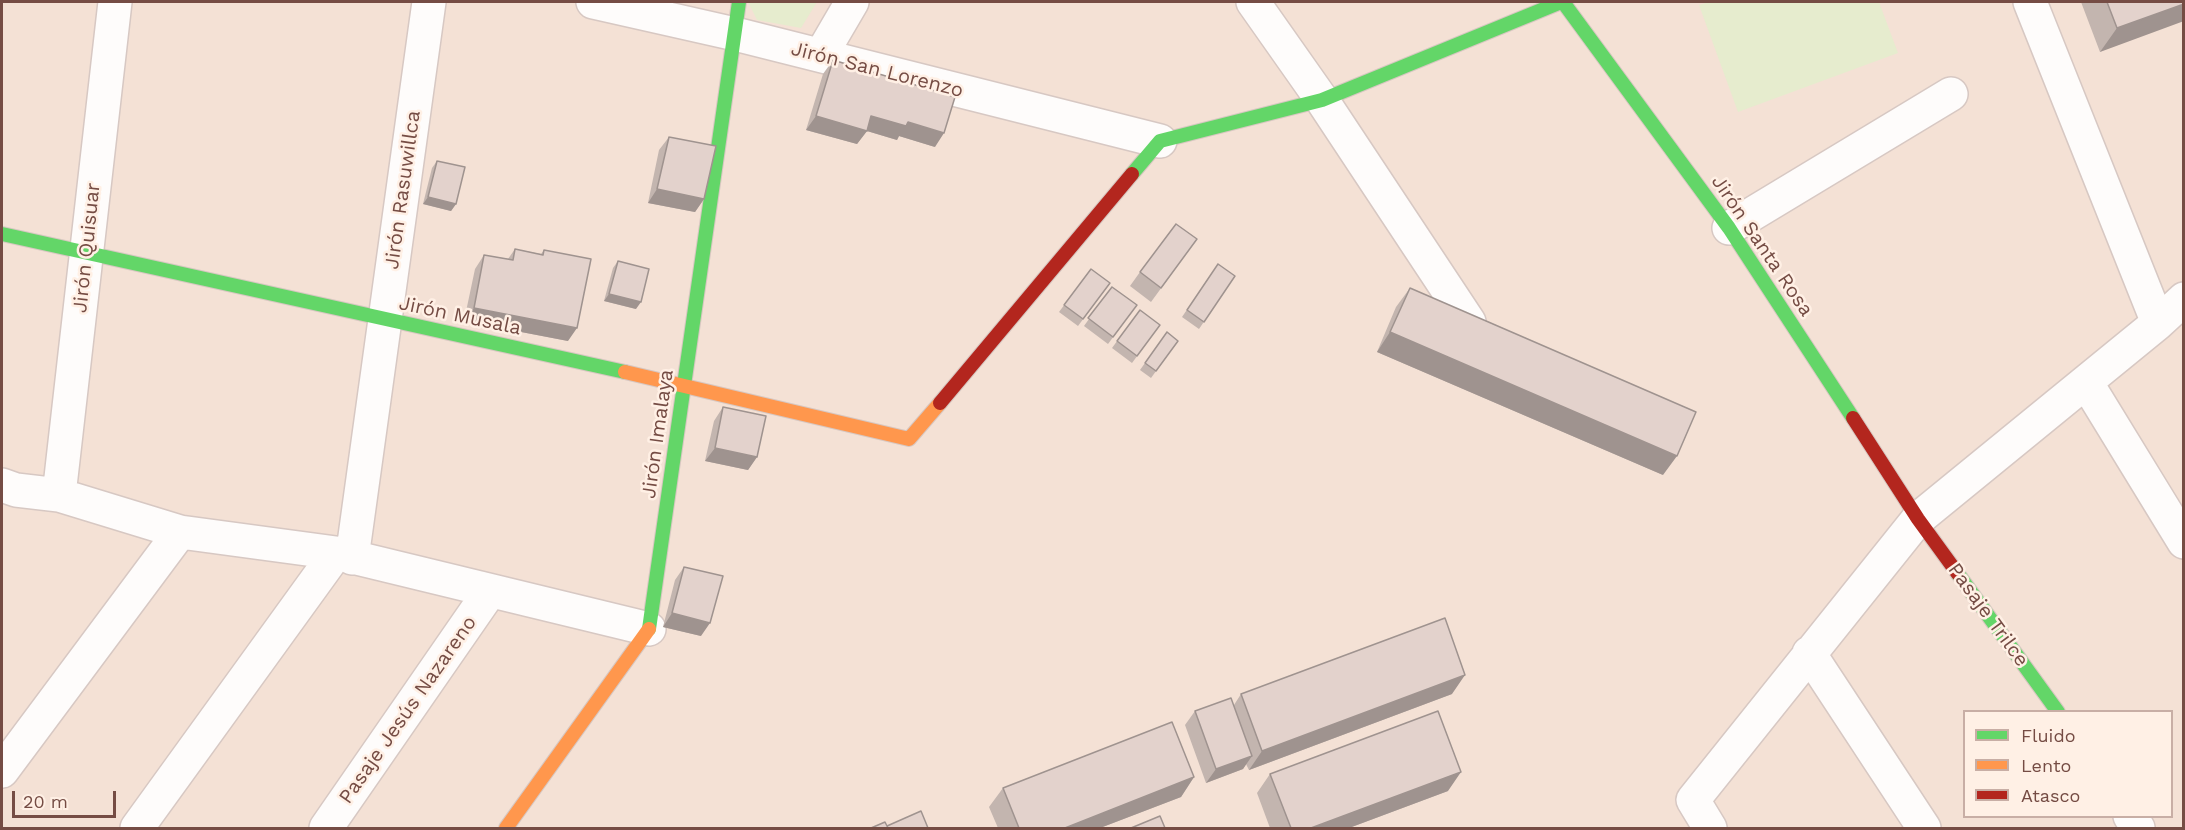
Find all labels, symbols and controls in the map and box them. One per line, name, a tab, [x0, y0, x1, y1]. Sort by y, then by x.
street label: Jirón San Lorenzo	[788, 37, 966, 103]
street label: Jirón Rasuwillca	[380, 109, 426, 271]
street label: Jirón Santa Rosa	[1706, 171, 1818, 321]
street label: Jirón Quisuar	[68, 182, 106, 314]
street label: Jirón Musala	[397, 291, 523, 341]
street label: Jirón Imalaya	[637, 368, 679, 500]
street label: Pasaje Trilce	[1942, 559, 2034, 671]
street label: Pasaje Jesús Nazareno	[334, 612, 482, 808]
legend	[1963, 710, 2173, 818]
text: Fluido	[2021, 725, 2075, 746]
text: Lento	[2021, 755, 2071, 776]
scale bar	[15, 779, 118, 817]
text: Atasco	[2021, 785, 2080, 806]
text: 20 m	[23, 791, 68, 812]

